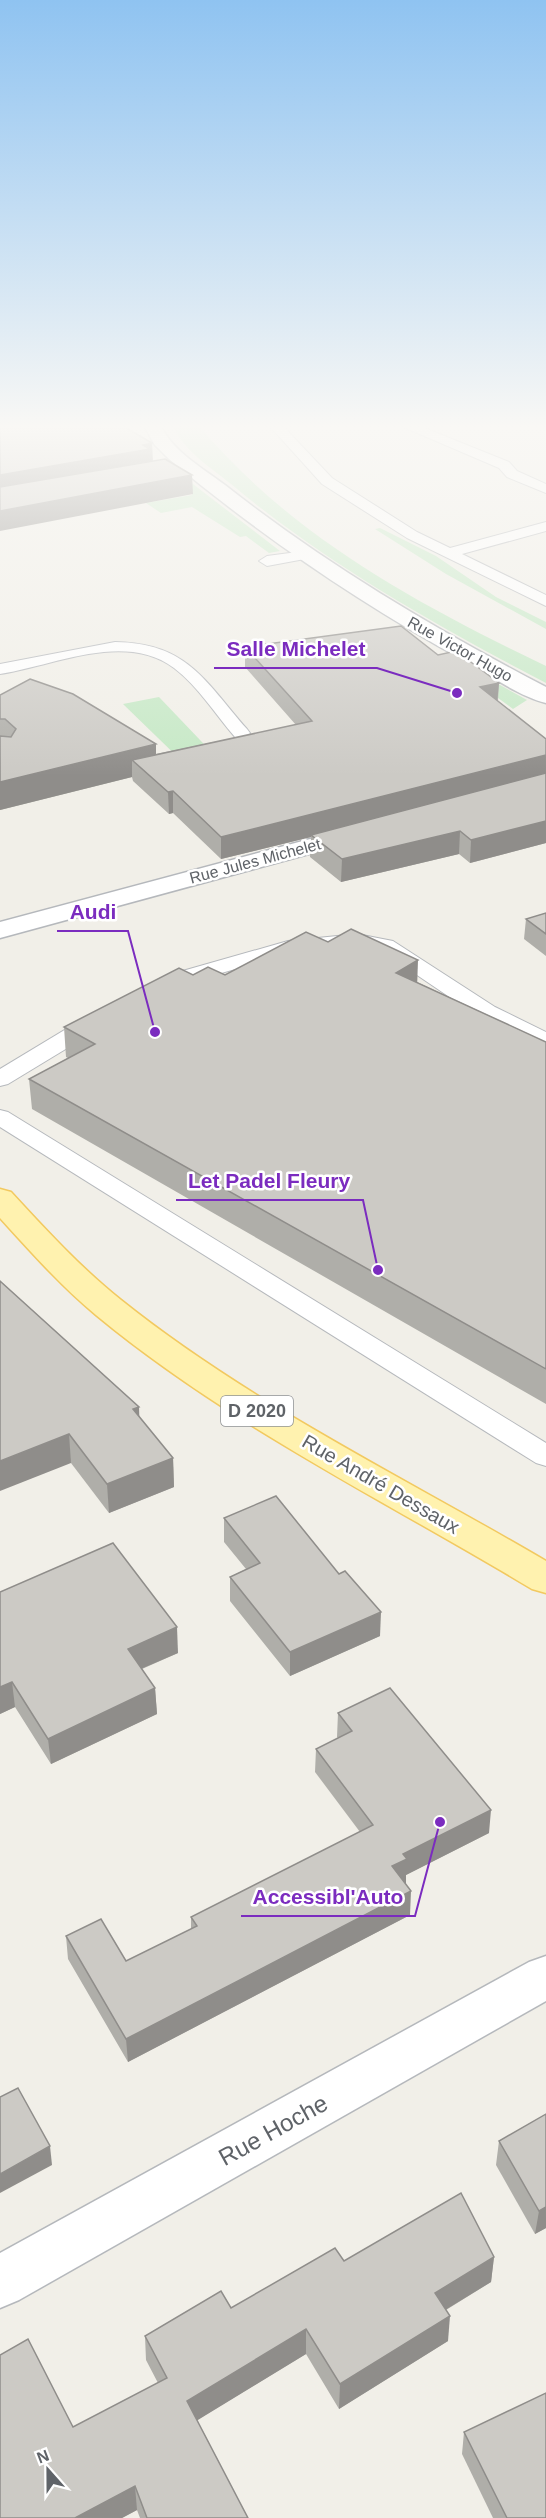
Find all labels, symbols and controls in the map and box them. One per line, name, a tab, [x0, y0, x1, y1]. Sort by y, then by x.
street label: Rue Victor Hugo	[405, 613, 515, 685]
callout: Salle Michelet	[214, 629, 377, 668]
text: Salle Michelet	[227, 637, 365, 660]
street label: Rue Jules Michelet	[188, 835, 323, 887]
callout: Audi	[57, 892, 128, 931]
text: Audi	[70, 900, 116, 923]
callout: Let Padel Fleury	[176, 1161, 363, 1200]
text: Let Padel Fleury	[188, 1169, 350, 1192]
road number: D 2020	[221, 1396, 293, 1426]
street label: Rue André Dessaux	[298, 1430, 464, 1538]
callout: Accessibl'Auto	[241, 1877, 415, 1916]
text: Accessibl'Auto	[253, 1885, 403, 1908]
street label: Rue Hoche	[214, 2089, 332, 2171]
north arrow	[18, 2440, 78, 2500]
text: N	[34, 2446, 51, 2466]

